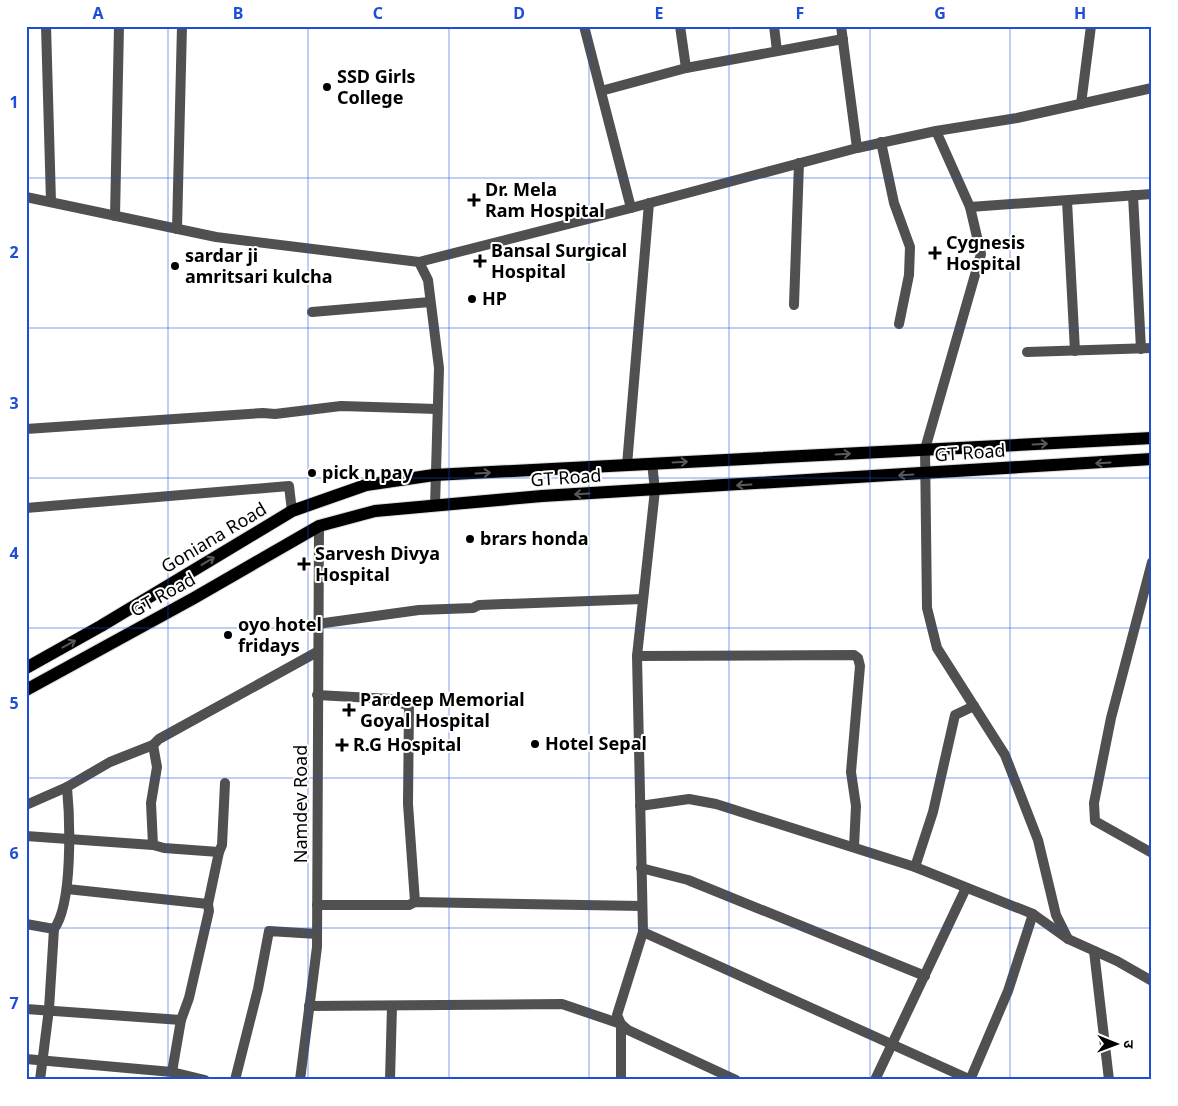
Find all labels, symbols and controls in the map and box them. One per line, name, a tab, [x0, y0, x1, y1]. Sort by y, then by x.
text: A	[92, 2, 104, 24]
text: B	[233, 2, 243, 24]
text: C	[373, 2, 383, 24]
text: D	[513, 2, 525, 24]
text: E	[655, 2, 664, 24]
text: F	[796, 2, 804, 24]
text: G	[934, 2, 946, 24]
text: H	[1074, 2, 1086, 24]
place label: SSD Girls College	[337, 64, 416, 109]
marker: SSD Girls College	[321, 81, 333, 93]
text: 1	[9, 91, 19, 113]
place label: Dr. Mela Ram Hospital	[485, 177, 605, 222]
marker: Dr. Mela Ram Hospital	[467, 193, 481, 207]
place label: Cygnesis Hospital	[946, 230, 1025, 275]
place label: Bansal Surgical Hospital	[491, 238, 627, 283]
text: 2	[9, 241, 19, 263]
place label: sardar ji amritsari kulcha	[185, 243, 333, 288]
marker: Cygnesis Hospital	[928, 246, 942, 260]
marker: Bansal Surgical Hospital	[473, 254, 487, 268]
marker: sardar ji amritsari kulcha	[169, 260, 181, 272]
place label: HP	[482, 286, 507, 310]
marker: HP	[466, 293, 478, 305]
text: 3	[9, 392, 19, 414]
street label: GT Road	[934, 438, 1006, 466]
one-way arrow	[1032, 439, 1048, 448]
one-way arrow	[834, 449, 850, 458]
one-way arrow	[672, 457, 688, 466]
one-way arrow	[1095, 458, 1111, 467]
place label: pick n pay	[322, 460, 413, 484]
street label: GT Road	[530, 463, 602, 491]
marker: pick n pay	[306, 467, 318, 479]
one-way arrow	[475, 468, 491, 477]
one-way arrow	[898, 470, 914, 479]
one-way arrow	[736, 480, 752, 489]
one-way arrow	[574, 490, 590, 499]
street label: Goniana Road	[156, 496, 271, 578]
place label: brars honda	[480, 526, 588, 550]
marker: brars honda	[464, 533, 476, 545]
place label: Sarvesh Divya Hospital	[315, 541, 440, 586]
text: 4	[9, 542, 19, 564]
one-way arrow	[201, 556, 215, 566]
marker: Sarvesh Divya Hospital	[297, 557, 311, 571]
street label: GT Road	[126, 566, 199, 622]
place label: oyo hotel fridays	[238, 612, 322, 657]
marker: oyo hotel fridays	[222, 629, 234, 641]
one-way arrow	[61, 639, 75, 649]
place label: Pardeep Memorial Goyal Hospital	[360, 687, 525, 732]
text: 5	[9, 692, 19, 714]
marker: Pardeep Memorial Goyal Hospital	[342, 703, 356, 717]
place label: Hotel Sepal	[545, 731, 647, 755]
place label: R.G Hospital	[353, 732, 461, 756]
marker: R.G Hospital	[335, 738, 349, 752]
marker: Hotel Sepal	[529, 738, 541, 750]
street label: Namdev Road	[288, 745, 312, 863]
text: 6	[9, 842, 19, 864]
text: 7	[9, 992, 19, 1014]
north arrow	[1090, 1018, 1140, 1068]
text: उ	[1120, 1040, 1139, 1049]

